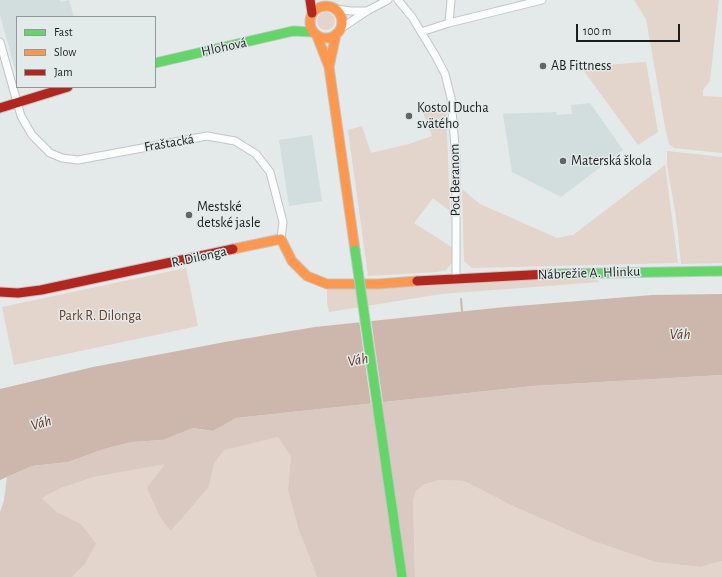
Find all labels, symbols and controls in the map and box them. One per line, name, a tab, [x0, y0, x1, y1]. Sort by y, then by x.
legend	[16, 16, 156, 88]
scale bar	[578, 16, 682, 42]
text: 100 m	[583, 25, 611, 37]
text: Fast	[54, 26, 73, 38]
street label: Hlohová	[200, 34, 248, 60]
text: Slow	[54, 46, 76, 58]
place label: AB Fittness	[551, 58, 611, 74]
marker: AB Fittness	[538, 61, 548, 71]
text: Jam	[54, 66, 73, 78]
place label: Kostol Ducha svätého	[417, 100, 489, 132]
marker: Kostol Ducha svätého	[404, 111, 414, 121]
street label: Fraštacká	[143, 130, 195, 156]
street label: Pod Beranom	[446, 143, 464, 217]
place label: Materská škola	[571, 153, 652, 169]
marker: Materská škola	[558, 156, 568, 166]
place label: Mestské detské jasle	[197, 199, 261, 232]
marker: Mestské detské jasle	[184, 210, 194, 220]
street label: R. Dilonga	[170, 243, 228, 271]
street label: Nábrežie A. Hlinku	[538, 263, 640, 283]
park label: Park R. Dilonga	[59, 308, 141, 324]
water label: Váh	[670, 325, 690, 343]
water label: Váh	[346, 349, 370, 371]
water label: Váh	[29, 411, 53, 435]

